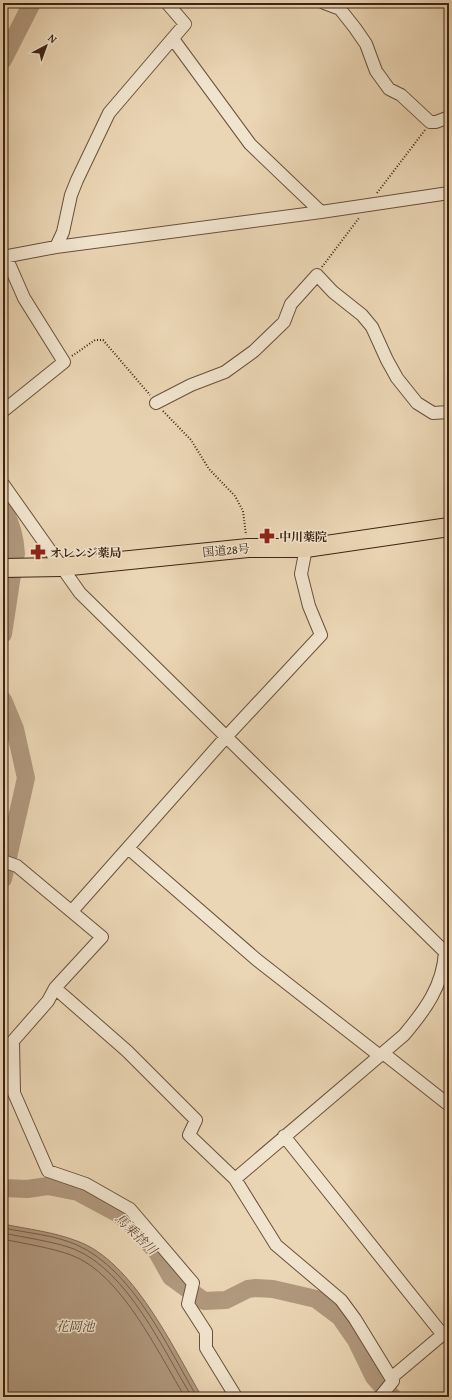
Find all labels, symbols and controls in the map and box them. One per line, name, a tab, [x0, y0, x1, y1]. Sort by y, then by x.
north arrow	[26, 26, 66, 66]
text: N	[45, 30, 61, 47]
pharmacy icon: 中川薬院	[258, 527, 276, 545]
place label: 中川薬院	[279, 528, 327, 545]
street label: 国道28号	[202, 539, 250, 561]
pharmacy icon: オレンジ薬局	[29, 543, 47, 561]
place label: オレンジ薬局	[50, 544, 121, 561]
water label: 馬乗捨川	[111, 1209, 163, 1260]
water label: 花岡池	[55, 1317, 96, 1336]

